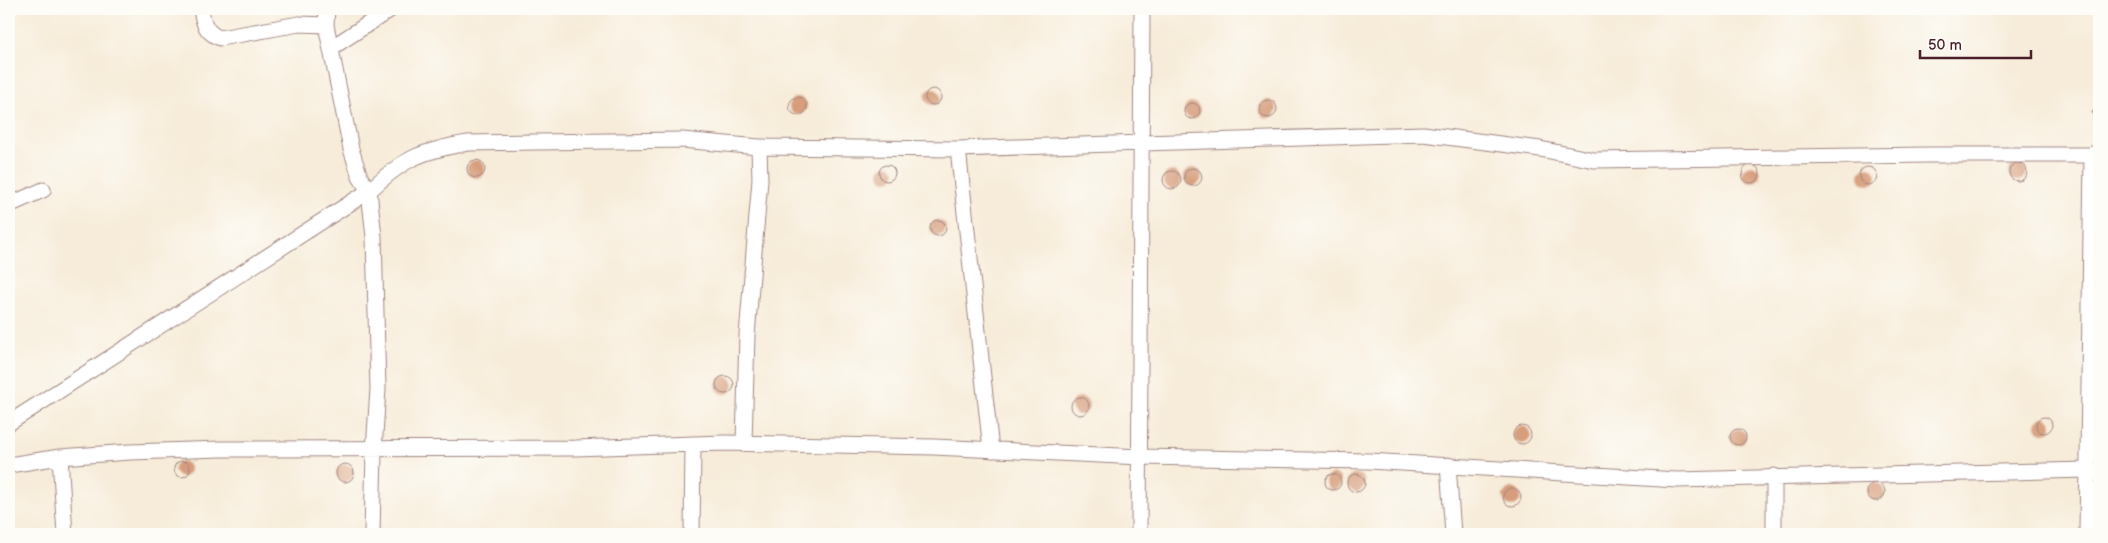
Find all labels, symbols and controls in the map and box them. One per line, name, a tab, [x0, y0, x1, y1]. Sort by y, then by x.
scale bar	[1920, 28, 2032, 60]
text: 50 m	[1928, 36, 1962, 55]

